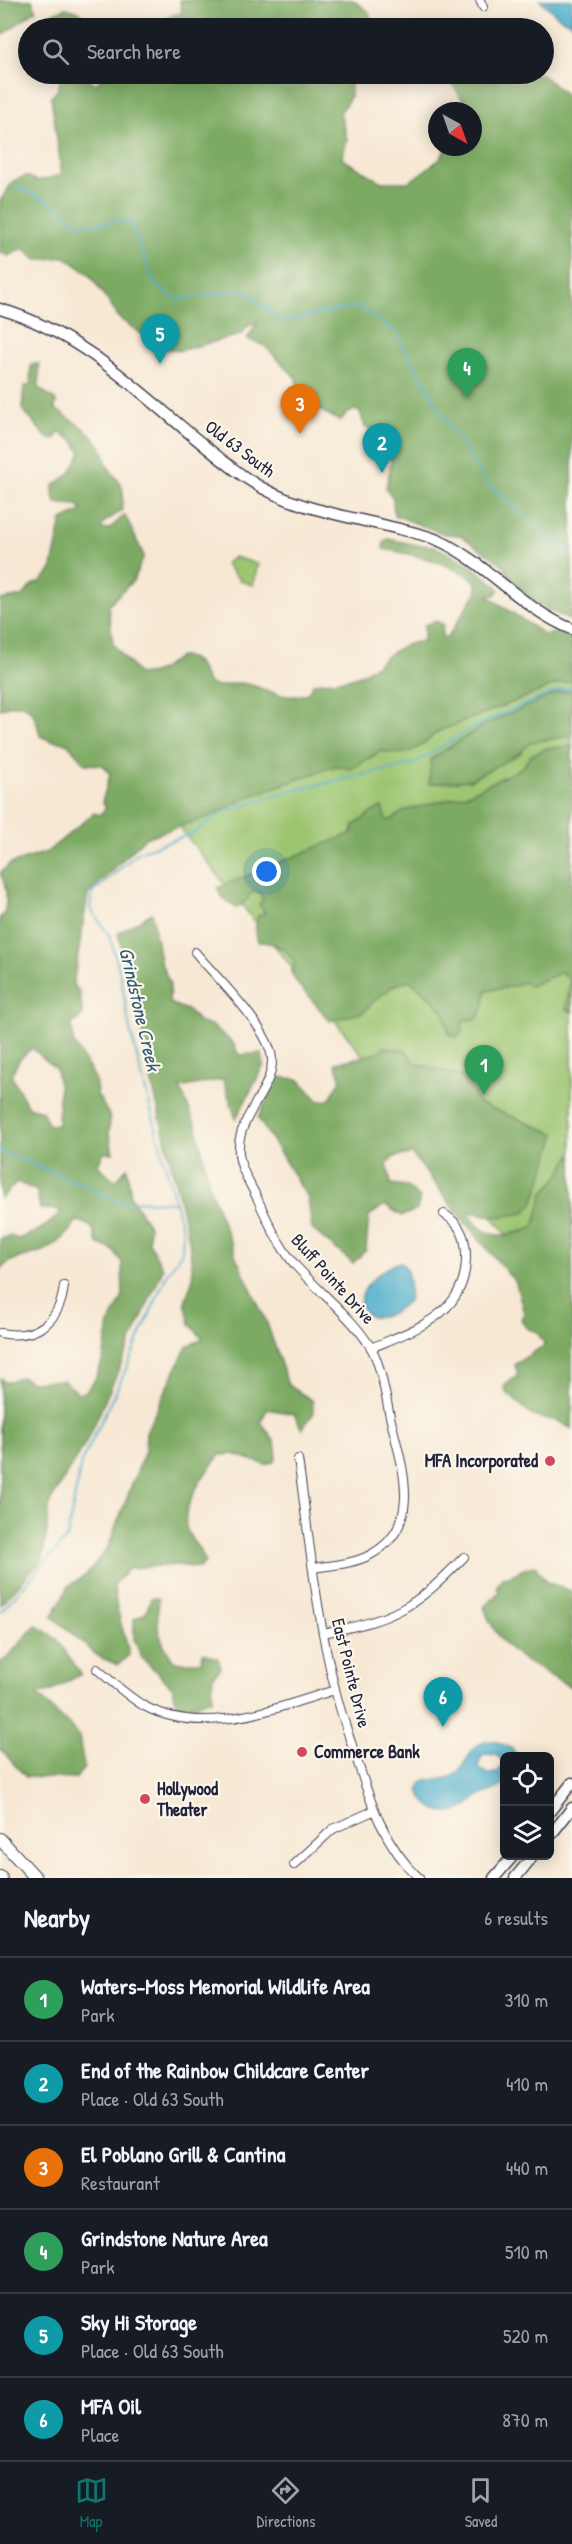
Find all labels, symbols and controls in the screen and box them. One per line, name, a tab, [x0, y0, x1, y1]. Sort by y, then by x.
search box	[18, 18, 554, 84]
icon: search	[39, 35, 72, 68]
text: Search here	[87, 36, 181, 66]
north arrow	[428, 102, 482, 156]
pin: 5	[140, 314, 180, 364]
pin: 4	[448, 348, 486, 398]
pin: 3	[280, 384, 320, 434]
street label: Old 63 South	[200, 414, 281, 483]
pin: 2	[362, 424, 401, 473]
your location	[252, 857, 281, 886]
water label: Grindstone Creek	[113, 945, 168, 1075]
pin: 1	[464, 1046, 504, 1095]
street label: Bluff Pointe Drive	[286, 1228, 381, 1329]
place label: MFA Incorporated	[425, 1448, 538, 1474]
marker: MFA Incorporated	[543, 1454, 557, 1468]
street label: East Pointe Drive	[326, 1616, 377, 1730]
pin: 6	[424, 1678, 462, 1727]
place label: Commerce Bank	[314, 1739, 420, 1764]
marker: Commerce Bank	[295, 1745, 309, 1759]
map controls	[500, 1752, 554, 1860]
button: locate	[500, 1752, 554, 1806]
place label: Hollywood Theater	[156, 1776, 218, 1822]
marker: Hollywood Theater	[138, 1792, 152, 1806]
button: layers	[500, 1806, 554, 1860]
text: Nearby	[24, 1900, 90, 1935]
text: 6 results	[484, 1904, 548, 1931]
text: Waters-Moss Memorial Wildlife Area	[81, 1971, 370, 2001]
text: 1	[40, 1986, 47, 2013]
text: 310 m	[505, 1986, 548, 2013]
text: Park	[81, 2001, 114, 2028]
text: End of the Rainbow Childcare Center	[81, 2055, 369, 2085]
text: 2	[39, 2070, 48, 2097]
text: 410 m	[506, 2070, 548, 2097]
text: Place · Old 63 South	[81, 2085, 224, 2112]
text: El Poblano Grill & Cantina	[81, 2139, 285, 2169]
text: 3	[39, 2154, 48, 2181]
text: 440 m	[506, 2154, 548, 2181]
text: Restaurant	[81, 2169, 160, 2196]
text: Grindstone Nature Area	[81, 2223, 268, 2253]
text: 4	[40, 2238, 47, 2265]
text: 510 m	[505, 2238, 548, 2265]
text: Park	[81, 2253, 114, 2280]
text: Sky Hi Storage	[81, 2307, 197, 2337]
text: 5	[39, 2322, 48, 2349]
text: 520 m	[503, 2322, 548, 2349]
text: Place · Old 63 South	[81, 2337, 224, 2364]
text: MFA Oil	[81, 2391, 141, 2421]
text: 6	[40, 2406, 47, 2433]
text: 870 m	[502, 2406, 548, 2433]
text: Place	[81, 2421, 120, 2448]
tab: Map	[75, 2474, 108, 2532]
tab: Directions	[257, 2474, 315, 2532]
tab: Saved	[464, 2474, 497, 2532]

